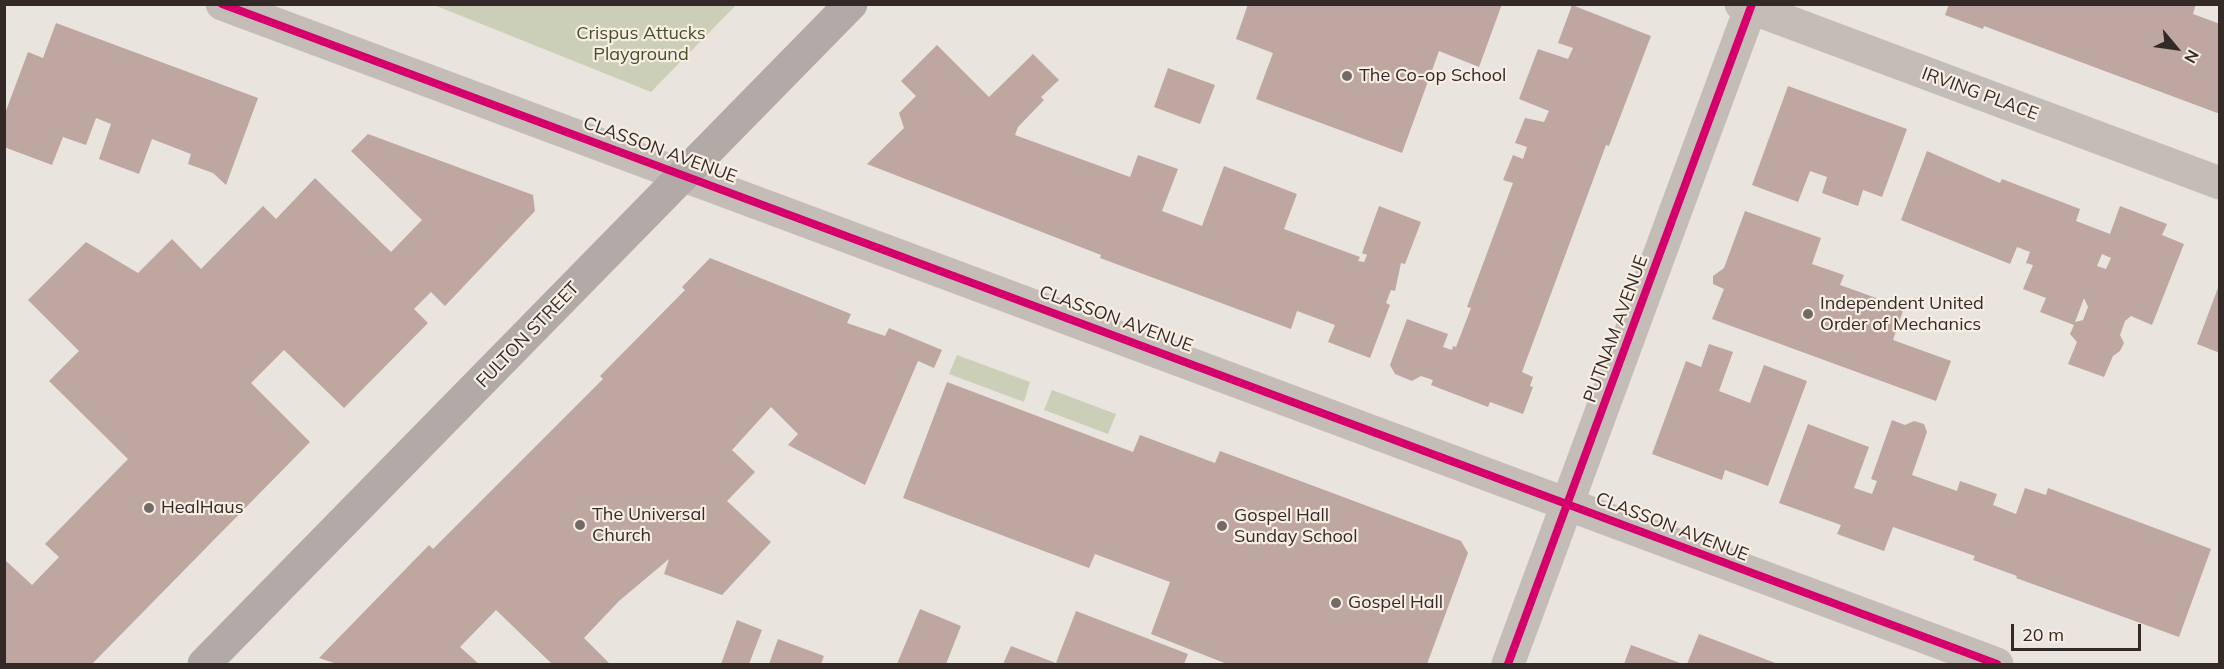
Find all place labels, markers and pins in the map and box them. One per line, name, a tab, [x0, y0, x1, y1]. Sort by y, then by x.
place label: The Co-op School	[1359, 65, 1506, 87]
marker: The Co-op School	[1340, 69, 1354, 83]
place label: Independent United Order of Mechanics	[1820, 293, 1984, 336]
marker: Independent United Order of Mechanics	[1801, 307, 1815, 321]
place label: HealHaus	[161, 497, 244, 519]
marker: HealHaus	[142, 501, 156, 515]
place label: The Universal Church	[592, 504, 706, 546]
place label: Gospel Hall Sunday School	[1234, 505, 1357, 548]
marker: The Universal Church	[573, 518, 587, 532]
marker: Gospel Hall Sunday School	[1215, 519, 1229, 533]
place label: Gospel Hall	[1348, 592, 1443, 614]
marker: Gospel Hall	[1329, 596, 1343, 610]

